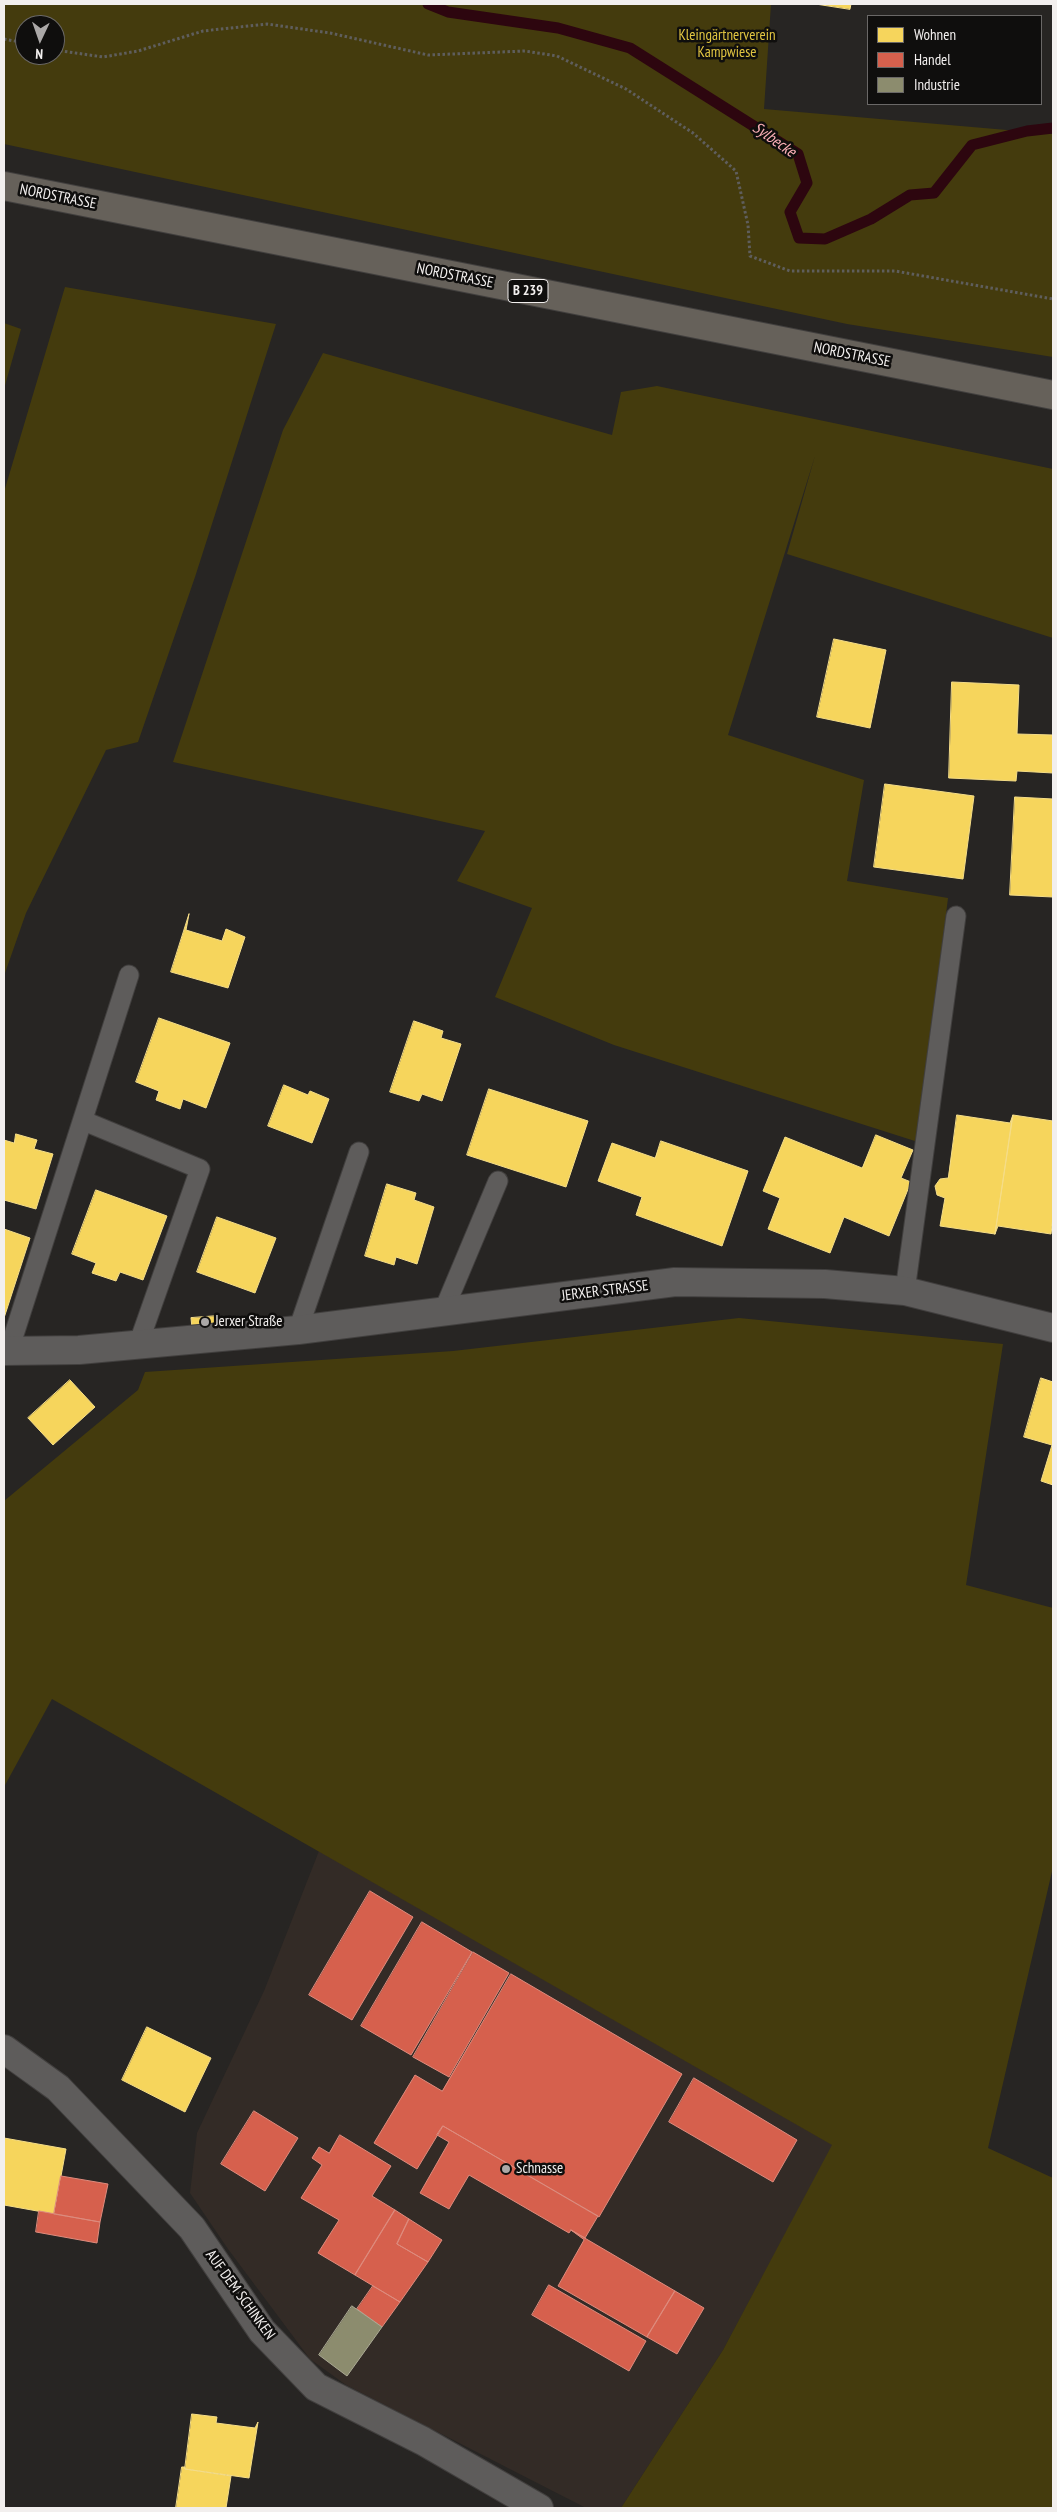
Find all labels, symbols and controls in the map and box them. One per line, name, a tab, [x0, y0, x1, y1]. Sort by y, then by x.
north arrow	[15, 15, 65, 65]
legend	[867, 15, 1042, 105]
text: Wohnen	[914, 25, 956, 44]
park label: Kleingärtnerverein Kampwiese	[678, 27, 776, 62]
text: N	[35, 45, 44, 63]
text: Handel	[914, 50, 951, 69]
text: Industrie	[914, 75, 960, 94]
water label: Sylbecke	[749, 118, 799, 162]
street label: NORDSTRASSE	[18, 181, 98, 213]
street label: NORDSTRASSE	[415, 260, 495, 292]
road number: B 239	[508, 280, 548, 302]
street label: NORDSTRASSE	[812, 339, 892, 371]
street label: JERXER STRASSE	[561, 1277, 649, 1305]
place label: Jerxer Straße	[215, 1313, 282, 1331]
marker: Jerxer Straße	[199, 1316, 211, 1328]
place label: Schnasse	[516, 2160, 563, 2178]
marker: Schnasse	[500, 2163, 512, 2175]
street label: AUF DEM SCHINKEN	[202, 2247, 278, 2343]

